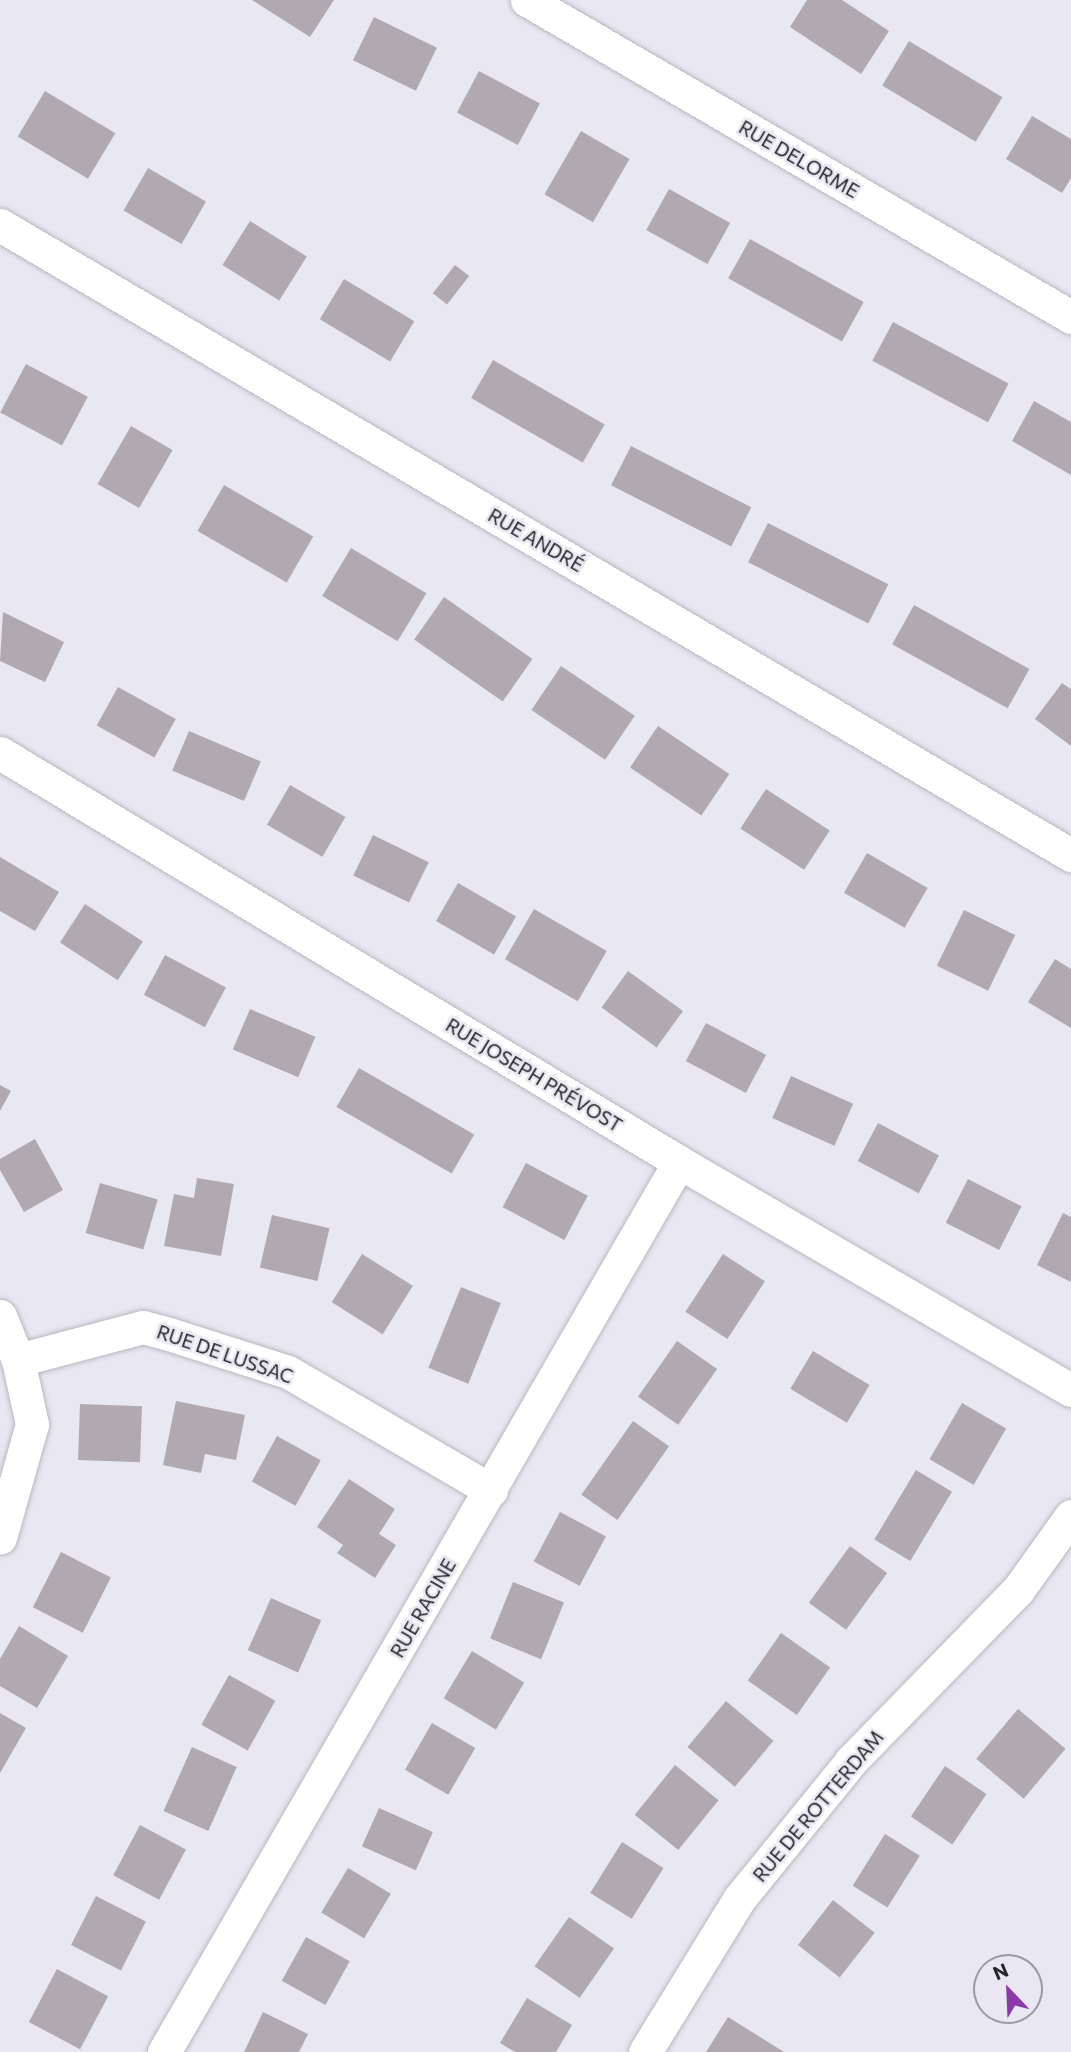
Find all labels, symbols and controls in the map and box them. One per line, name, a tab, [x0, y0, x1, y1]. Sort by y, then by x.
street label: RUE DELORME	[735, 115, 863, 203]
street label: RUE ANDRÉ	[484, 503, 588, 577]
street label: RUE JOSEPH PRÉVOST	[442, 1013, 626, 1137]
street label: RUE DE LUSSAC	[154, 1320, 296, 1388]
street label: RUE RACINE	[386, 1555, 460, 1661]
street label: RUE DE ROTTERDAM	[748, 1726, 888, 1886]
north arrow	[973, 1954, 1043, 2024]
text: N	[989, 1958, 1011, 1984]

